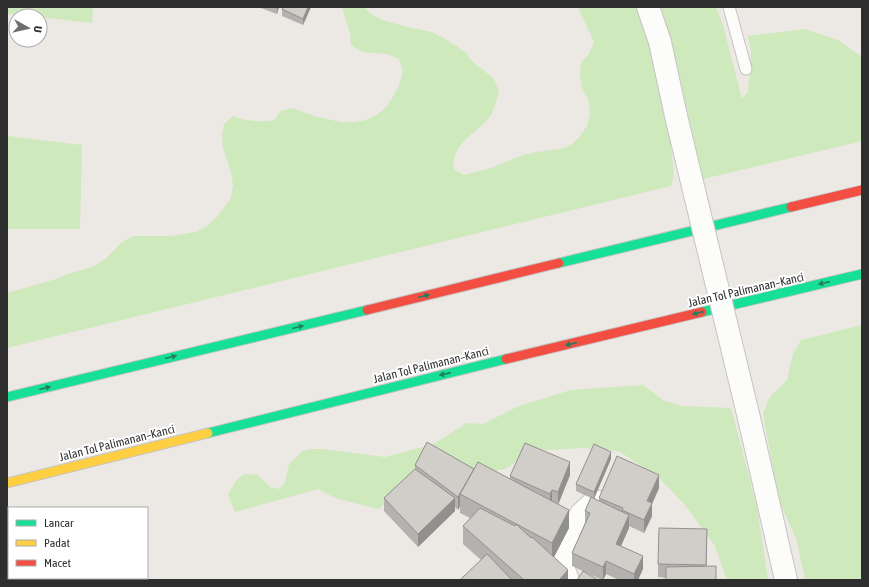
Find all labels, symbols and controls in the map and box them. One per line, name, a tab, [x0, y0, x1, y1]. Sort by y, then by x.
north arrow	[8, 8, 48, 48]
text: U	[32, 25, 44, 33]
street label: Jalan Tol Palimanan–Kanci	[687, 270, 805, 310]
one-way arrow	[818, 281, 830, 287]
one-way arrow	[418, 293, 430, 299]
one-way arrow	[691, 311, 704, 317]
one-way arrow	[291, 323, 304, 329]
one-way arrow	[565, 341, 577, 347]
street label: Jalan Tol Palimanan–Kanci	[372, 344, 490, 386]
one-way arrow	[165, 354, 177, 360]
one-way arrow	[438, 371, 451, 377]
one-way arrow	[39, 385, 51, 391]
street label: Jalan Tol Palimanan–Kanci	[58, 422, 176, 464]
legend	[8, 507, 148, 579]
text: Lancar	[44, 516, 74, 530]
text: Padat	[44, 536, 70, 550]
text: Macet	[44, 556, 72, 570]

